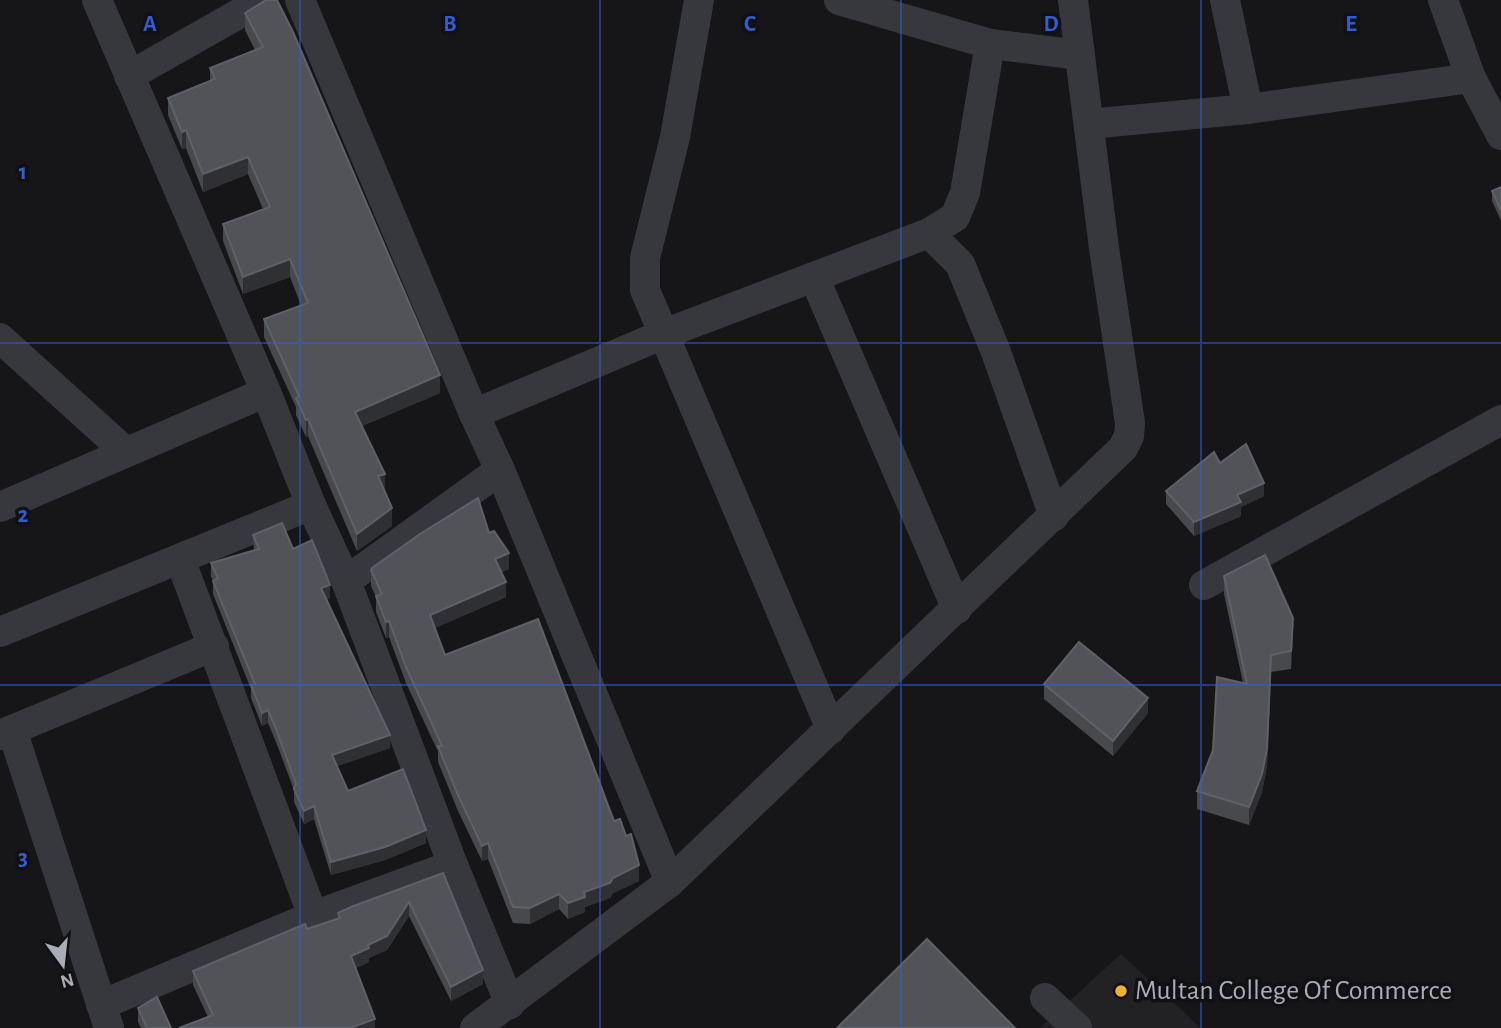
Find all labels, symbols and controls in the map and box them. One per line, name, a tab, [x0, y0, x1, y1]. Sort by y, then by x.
text: A	[143, 13, 157, 36]
text: B	[443, 13, 457, 36]
text: C	[744, 13, 756, 36]
text: D	[1043, 13, 1059, 36]
text: E	[1345, 13, 1357, 36]
text: 1	[19, 161, 27, 184]
text: 2	[18, 504, 29, 527]
text: 3	[18, 847, 28, 870]
north arrow	[28, 930, 98, 1000]
text: N	[58, 969, 76, 991]
place label: Multan College Of Commerce	[1135, 977, 1452, 1005]
marker: Multan College Of Commerce	[1113, 983, 1129, 999]

